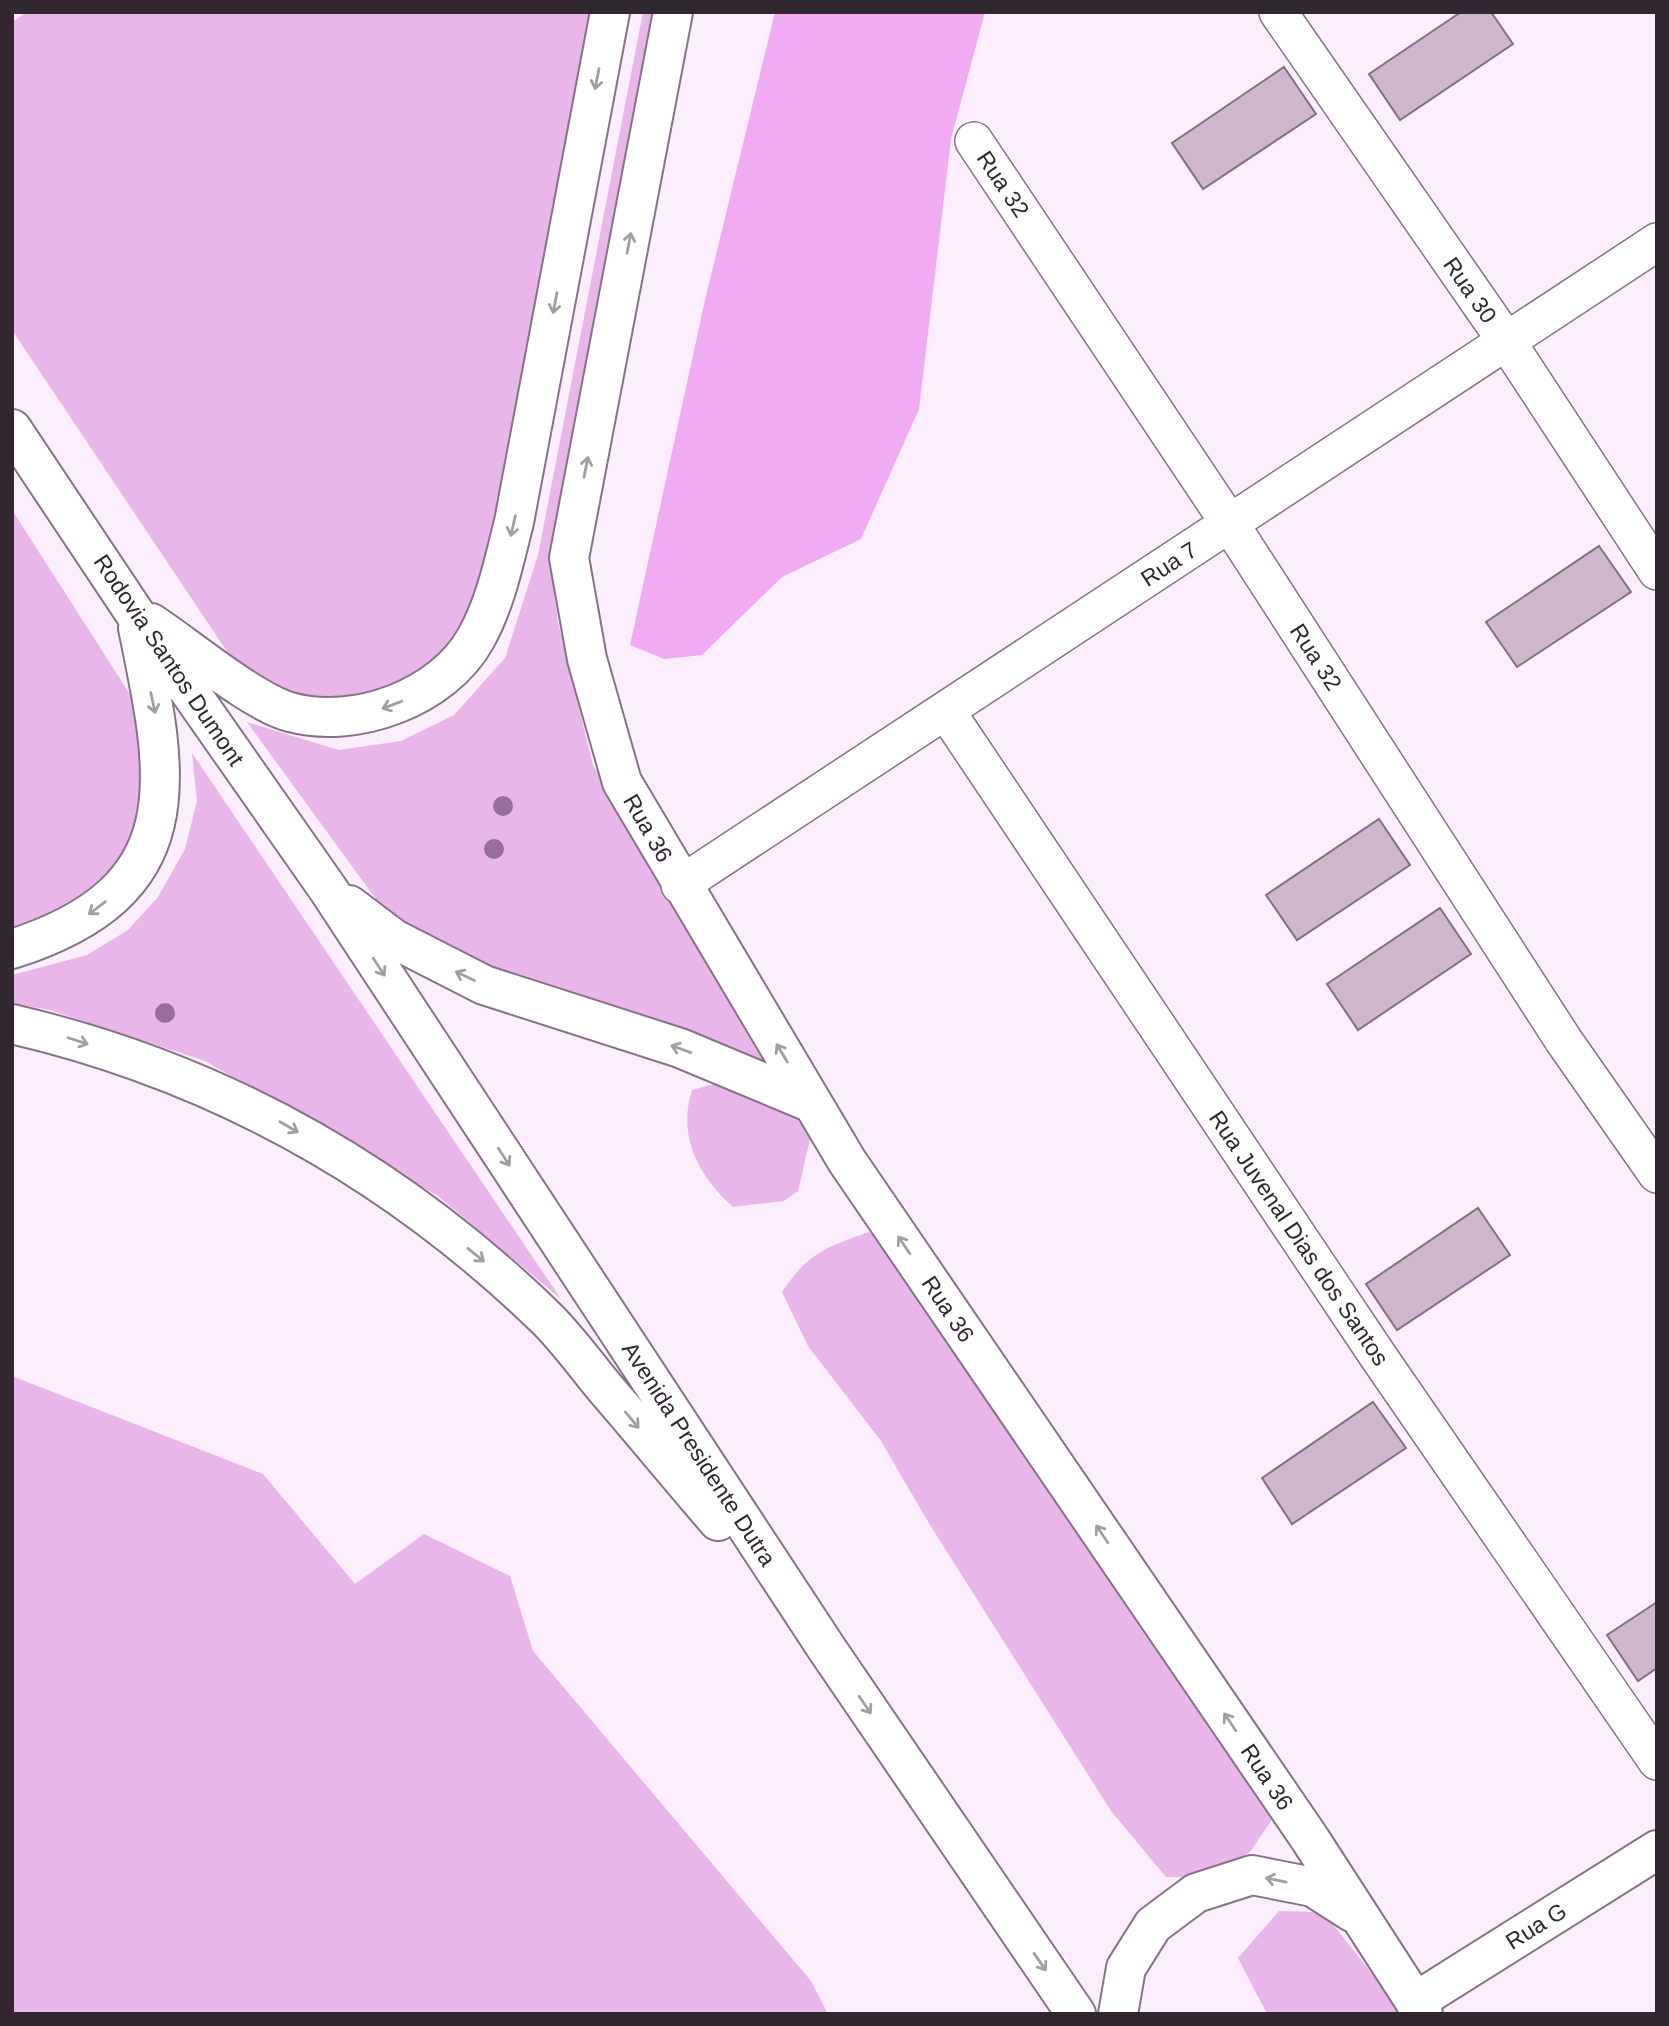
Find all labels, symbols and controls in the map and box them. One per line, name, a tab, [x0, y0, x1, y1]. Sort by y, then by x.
one-way arrow	[590, 67, 603, 90]
street label: Rua 32	[971, 146, 1035, 222]
one-way arrow	[623, 232, 636, 255]
street label: Rua 30	[1438, 252, 1502, 328]
one-way arrow	[548, 291, 562, 314]
one-way arrow	[580, 456, 593, 478]
one-way arrow	[506, 515, 519, 537]
street label: Rua 7	[1136, 536, 1202, 592]
street label: Rodovia Santos Dumont	[89, 549, 250, 771]
street label: Rua 32	[1285, 619, 1347, 695]
one-way arrow	[147, 691, 161, 714]
one-way arrow	[381, 700, 403, 712]
street label: Rua 36	[618, 789, 678, 867]
one-way arrow	[88, 901, 107, 916]
one-way arrow	[372, 957, 386, 976]
one-way arrow	[455, 969, 477, 982]
one-way arrow	[67, 1036, 89, 1048]
one-way arrow	[670, 1042, 692, 1054]
one-way arrow	[774, 1044, 788, 1064]
street label: Rua Juvenal Dias dos Santos	[1204, 1106, 1394, 1370]
one-way arrow	[278, 1120, 298, 1134]
one-way arrow	[497, 1147, 511, 1166]
one-way arrow	[897, 1236, 912, 1255]
one-way arrow	[467, 1247, 485, 1262]
street label: Rua 36	[916, 1271, 980, 1347]
street label: Avenida Presidente Dutra	[617, 1337, 781, 1571]
one-way arrow	[624, 1410, 640, 1428]
one-way arrow	[1094, 1525, 1109, 1544]
one-way arrow	[858, 1695, 872, 1715]
one-way arrow	[1223, 1713, 1237, 1732]
street label: Rua 36	[1235, 1739, 1299, 1815]
one-way arrow	[1265, 1872, 1288, 1886]
street label: Rua G	[1501, 1897, 1571, 1955]
one-way arrow	[1033, 1952, 1047, 1971]

